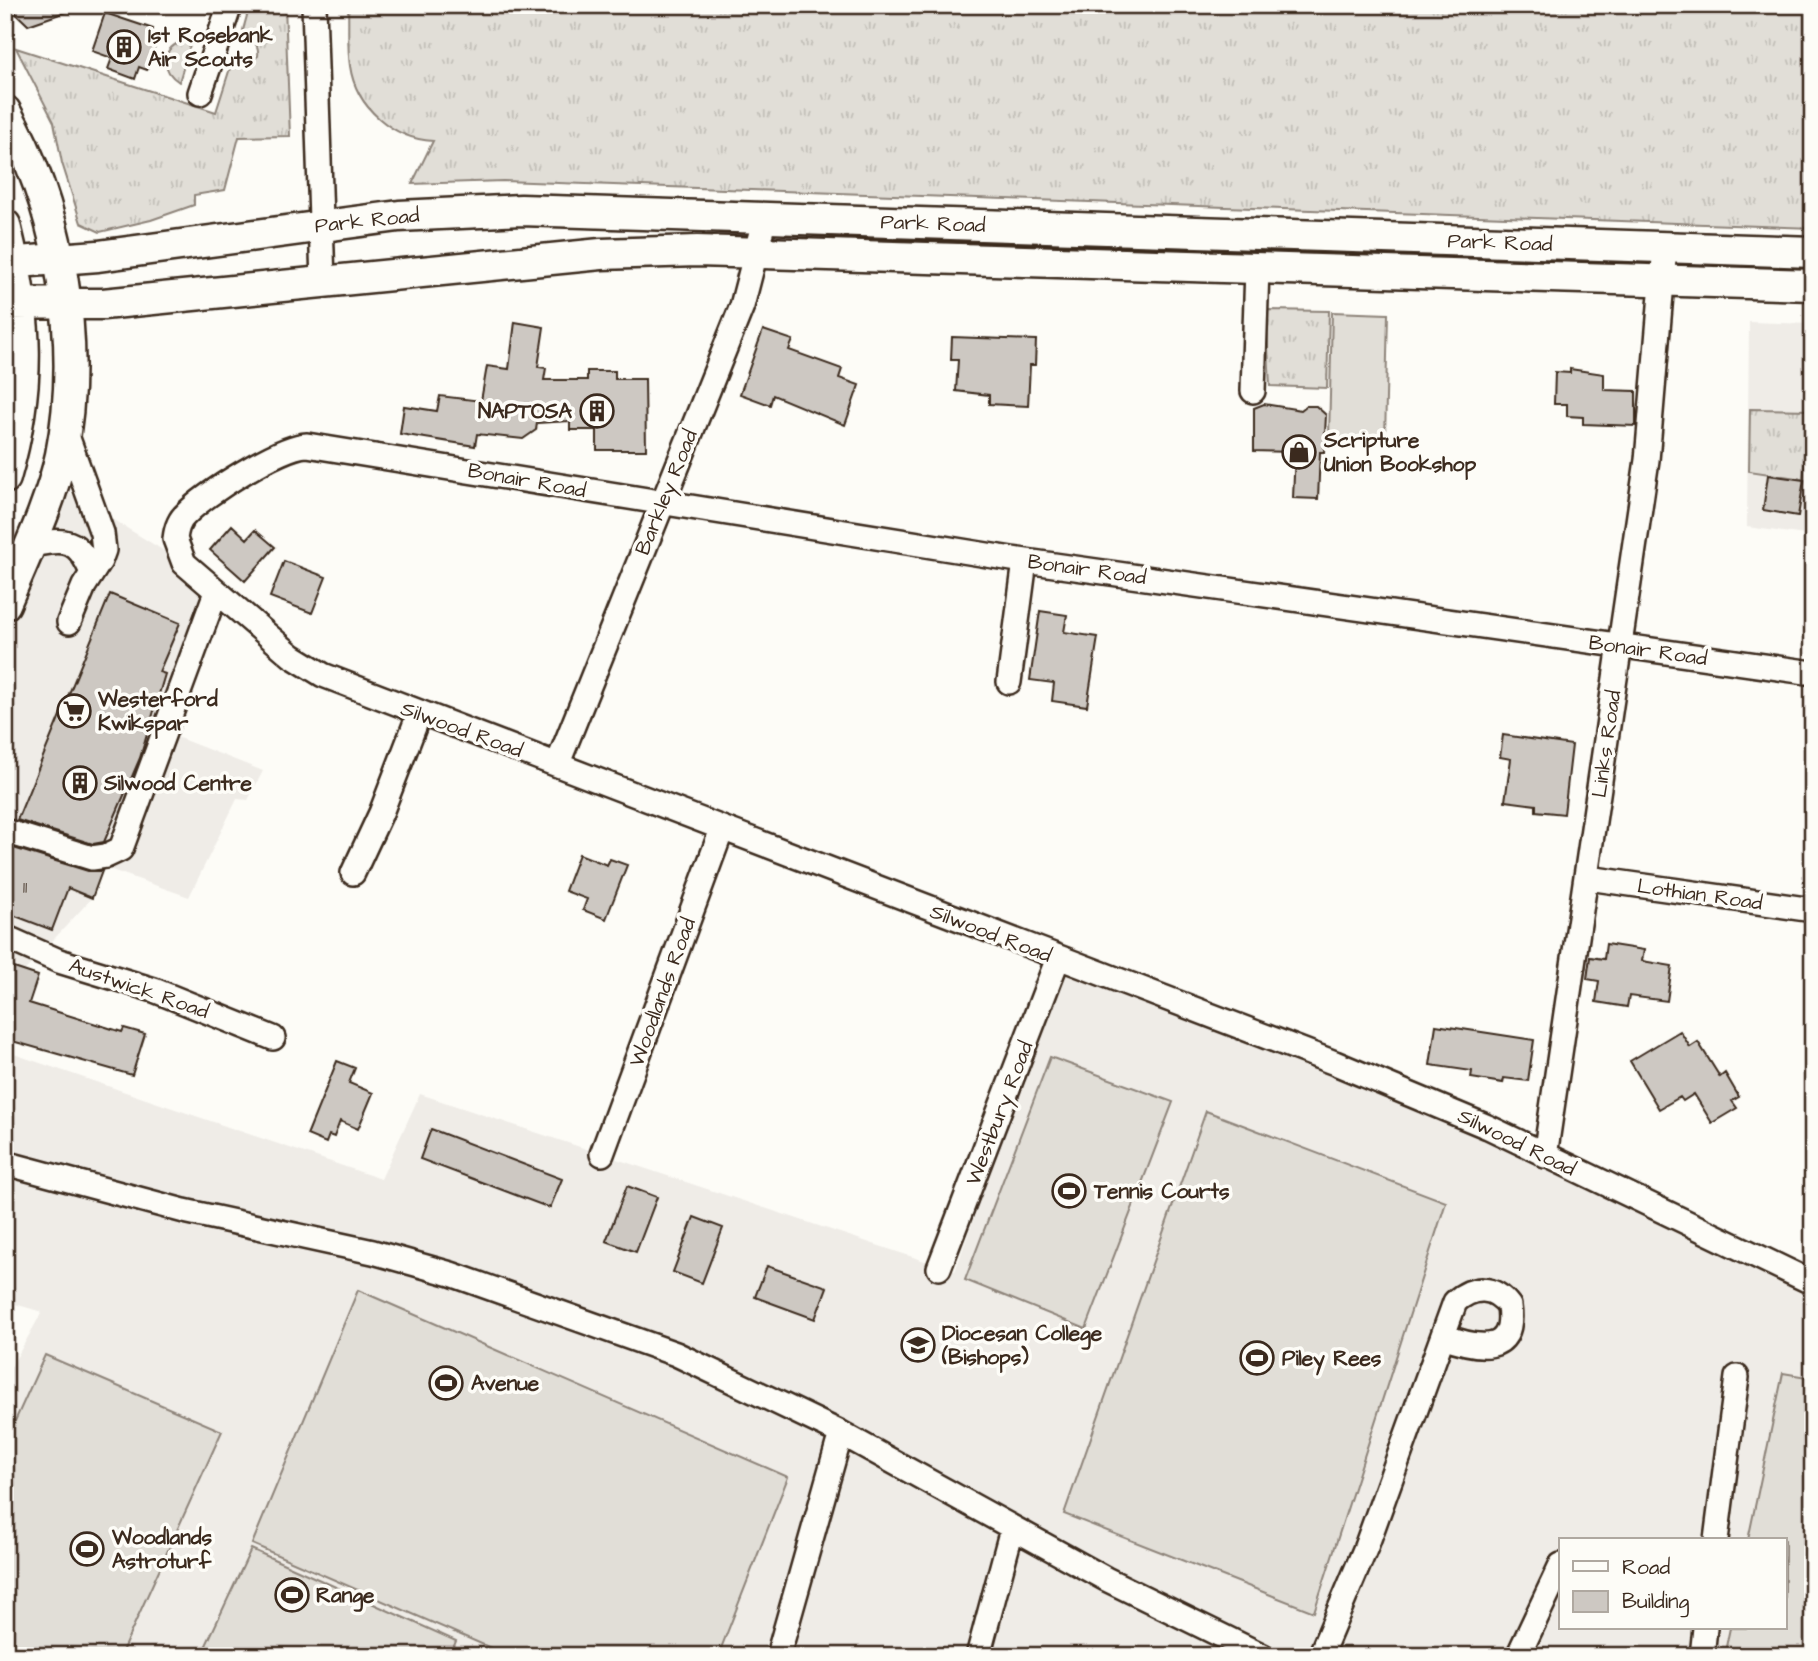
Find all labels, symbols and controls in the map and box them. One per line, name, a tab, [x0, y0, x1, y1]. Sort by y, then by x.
place label: 1st Rosebank Air Scouts	[148, 21, 273, 74]
building icon: 1st Rosebank Air Scouts	[105, 28, 143, 66]
street label: Park Road	[313, 201, 421, 240]
street label: Park Road	[880, 207, 986, 240]
street label: Park Road	[1447, 226, 1553, 259]
building icon: NAPTOSA	[578, 392, 616, 430]
place label: NAPTOSA	[478, 397, 573, 426]
street label: Barkley Road	[628, 425, 707, 560]
place label: Scripture Union Bookshop	[1323, 426, 1476, 480]
shop icon: Scripture Union Bookshop	[1280, 433, 1318, 471]
street label: Bonair Road	[466, 456, 588, 505]
street label: Bonair Road	[1026, 547, 1148, 592]
street label: Bonair Road	[1587, 628, 1709, 673]
place label: Westerford Kwikspar	[97, 685, 218, 739]
street label: Links Road	[1585, 688, 1628, 800]
supermarket icon: Westerford Kwikspar	[55, 692, 93, 730]
street label: Silwood Road	[397, 694, 527, 765]
building icon: Silwood Centre	[61, 764, 99, 802]
place label: Silwood Centre	[103, 769, 253, 798]
street label: Lothian Road	[1635, 871, 1765, 918]
house number: 11	[23, 875, 27, 900]
street label: Silwood Road	[926, 897, 1056, 970]
street label: Woodlands Road	[622, 913, 703, 1071]
street label: Austwick Road	[65, 951, 213, 1026]
street label: Westbury Road	[959, 1037, 1042, 1190]
street label: Silwood Road	[1453, 1101, 1581, 1184]
sports icon: Tennis Courts	[1050, 1172, 1088, 1210]
place label: Tennis Courts	[1093, 1177, 1230, 1206]
place label: Diocesan College (Bishops)	[941, 1319, 1103, 1373]
school or university icon: Diocesan College (Bishops)	[899, 1326, 937, 1364]
sports icon: Piley Rees	[1238, 1339, 1276, 1377]
place label: Piley Rees	[1282, 1344, 1382, 1376]
sports icon: Avenue	[427, 1364, 465, 1402]
place label: Avenue	[471, 1369, 540, 1398]
place label: Woodlands Astroturf	[111, 1523, 212, 1576]
sports icon: Woodlands Astroturf	[68, 1530, 106, 1568]
legend	[1559, 1538, 1786, 1630]
text: Road	[1622, 1553, 1670, 1582]
sports icon: Range	[273, 1576, 311, 1614]
place label: Range	[316, 1581, 375, 1612]
text: Building	[1622, 1587, 1690, 1618]

